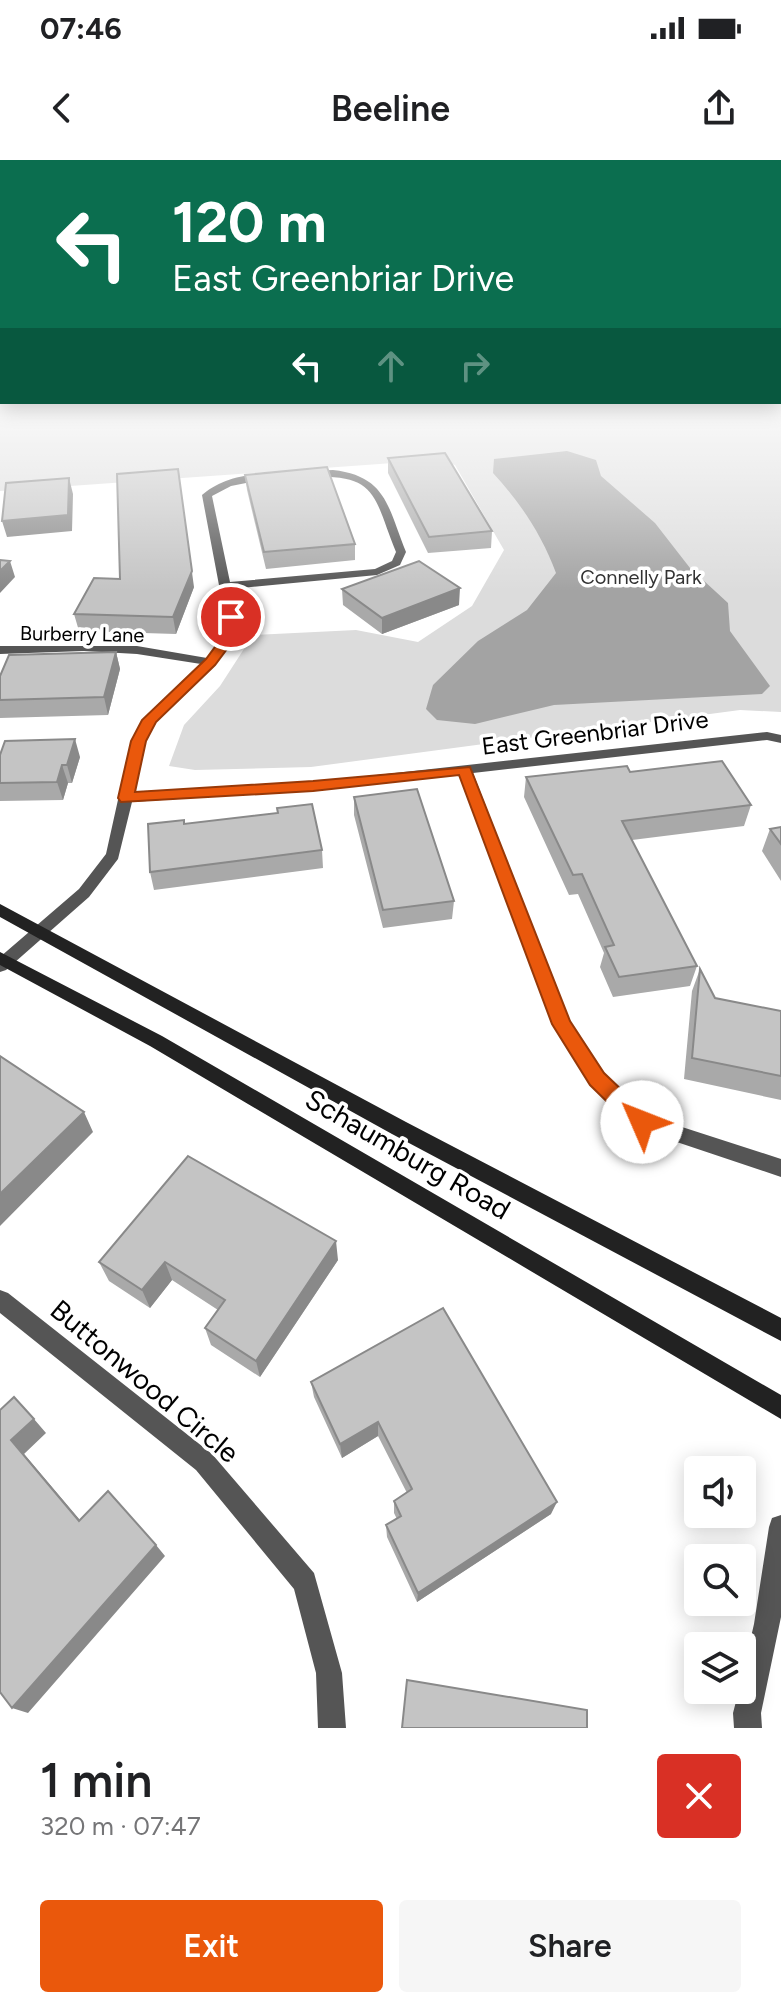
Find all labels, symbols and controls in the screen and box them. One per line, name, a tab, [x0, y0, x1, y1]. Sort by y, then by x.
text: 07:46	[40, 10, 122, 47]
icon: back	[40, 86, 84, 130]
icon: share	[697, 86, 741, 130]
text: Beeline	[331, 87, 450, 130]
text: 120 m	[172, 189, 327, 256]
icon: left	[40, 192, 144, 296]
text: East Greenbriar Drive	[172, 257, 514, 300]
icon: left	[285, 344, 329, 388]
icon: ahead	[369, 344, 413, 388]
icon: right	[453, 344, 497, 388]
park label: Connelly Park	[580, 565, 702, 589]
pin	[197, 583, 265, 651]
icon: arrive	[209, 595, 253, 639]
street label: Burberry Lane	[20, 621, 144, 647]
street label: East Greenbriar Drive	[480, 704, 710, 761]
position arrow	[600, 1080, 684, 1164]
street label: Schaumburg Road	[299, 1082, 517, 1226]
street label: Buttonwood Circle	[44, 1292, 246, 1470]
map controls	[684, 1456, 756, 1704]
button: sound	[684, 1456, 756, 1528]
button: search	[684, 1544, 756, 1616]
button: layers	[684, 1632, 756, 1704]
text: 1 min	[40, 1751, 152, 1809]
button: close	[657, 1754, 741, 1838]
text: 320 m · 07:47	[40, 1810, 201, 1842]
button: Exit	[40, 1900, 383, 1992]
button: Share	[399, 1900, 741, 1992]

